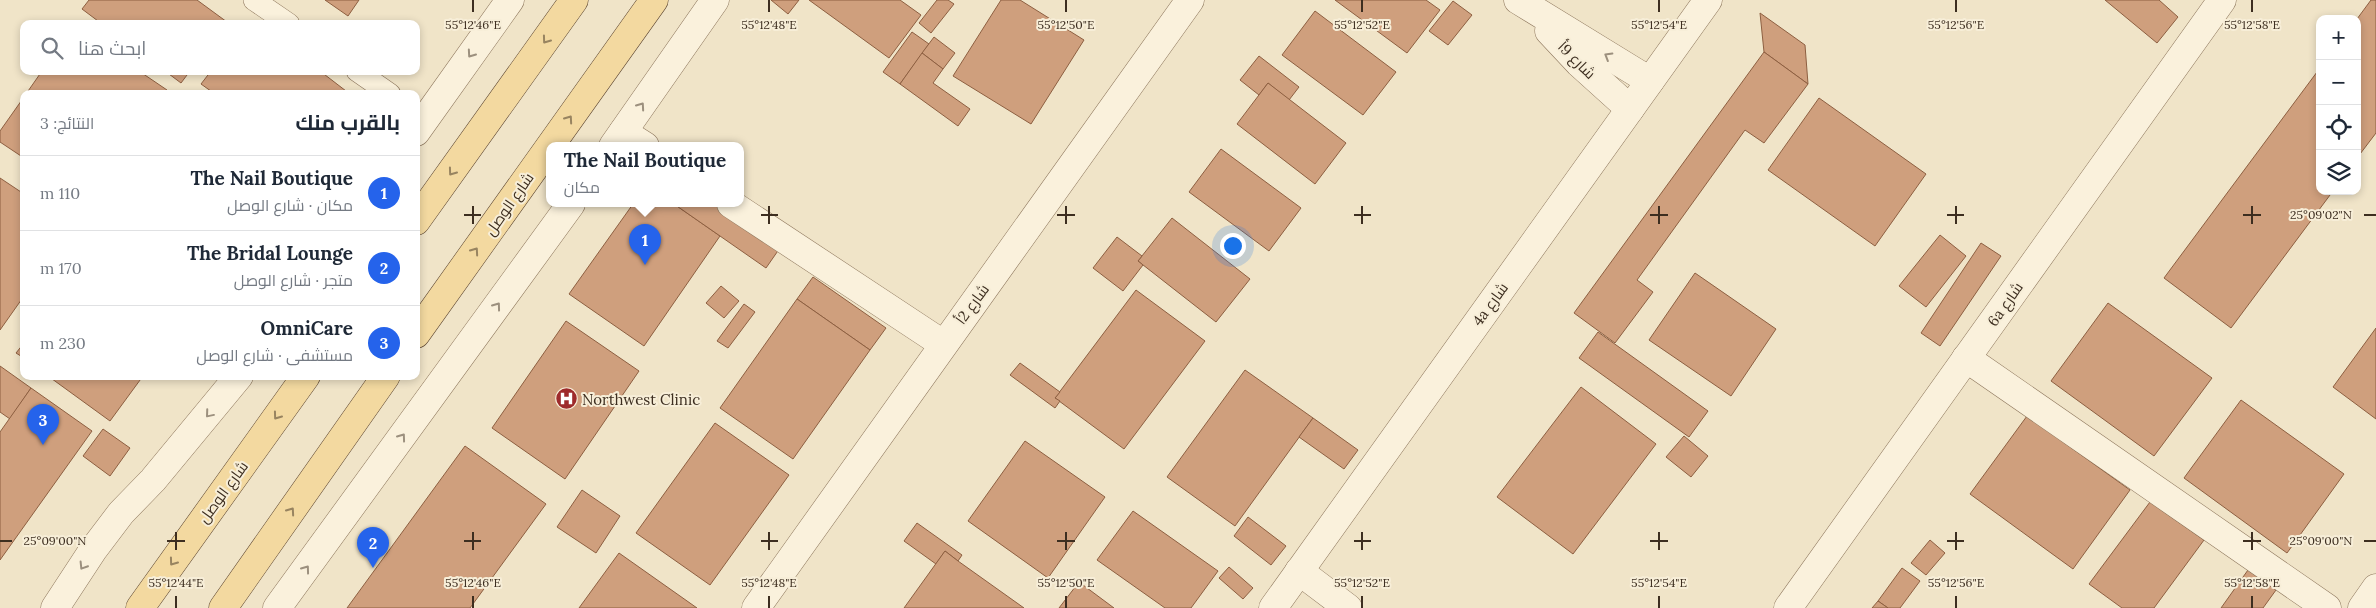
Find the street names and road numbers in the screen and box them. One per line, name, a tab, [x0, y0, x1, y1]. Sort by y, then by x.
street label: شارع 9أ	[1553, 37, 1600, 84]
street label: شارع الوصل	[480, 169, 539, 240]
street label: 6a شارع	[1983, 278, 2029, 331]
street label: 4a شارع	[1468, 279, 1514, 331]
street label: شارع 2أ	[951, 280, 995, 329]
street label: شارع الوصل	[194, 457, 254, 528]

